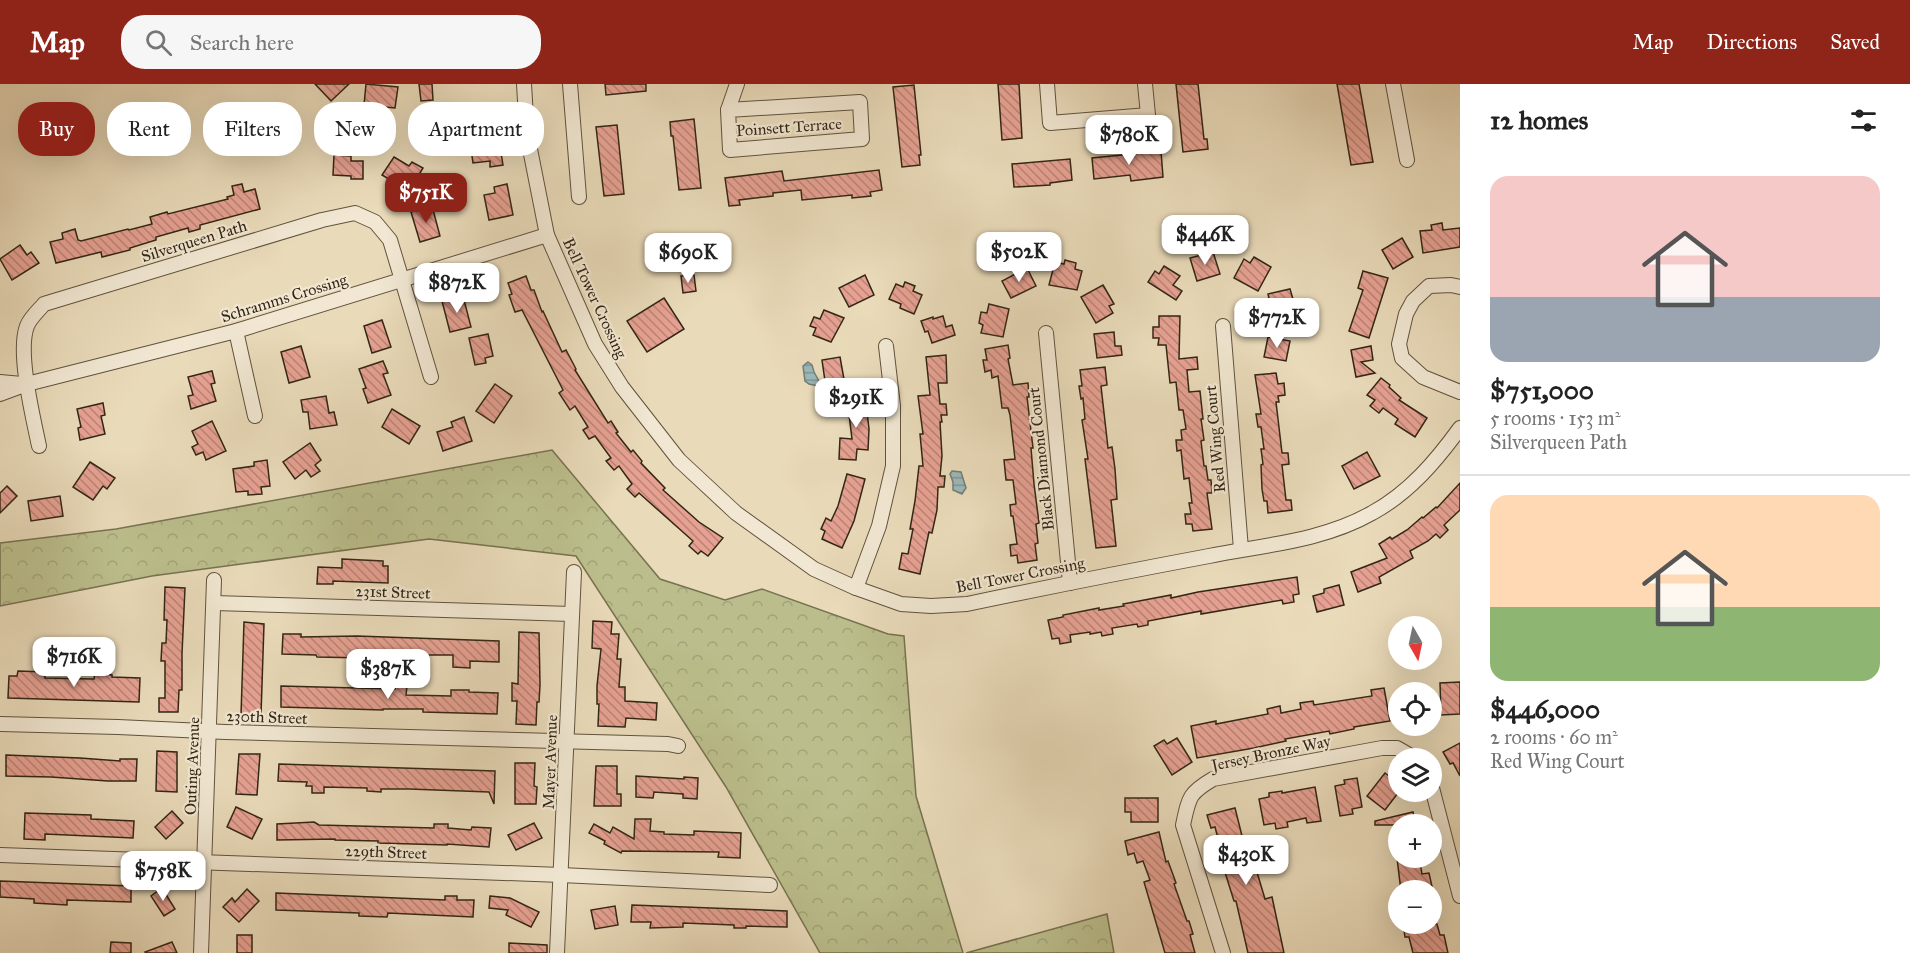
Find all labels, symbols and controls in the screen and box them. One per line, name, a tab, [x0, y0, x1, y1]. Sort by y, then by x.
search box	[121, 15, 541, 69]
text: Map	[30, 25, 85, 60]
icon: search	[142, 26, 175, 59]
text: Search here	[190, 29, 294, 56]
text: Map	[1633, 29, 1674, 55]
text: Directions	[1707, 29, 1797, 55]
text: Saved	[1830, 29, 1880, 55]
chip: Buy	[18, 102, 95, 156]
chip: Rent	[107, 102, 191, 156]
chip: Filters	[203, 102, 302, 156]
chip: New	[314, 102, 396, 156]
chip: Apartment	[408, 102, 544, 156]
text: 12 homes	[1490, 104, 1588, 136]
icon: filters	[1847, 104, 1880, 137]
street label: Poinsett Terrace	[736, 114, 843, 140]
pin: $780K	[1087, 115, 1171, 166]
text: $780K	[1099, 122, 1159, 146]
pin: $751K	[384, 173, 468, 224]
text: $751K	[399, 180, 453, 204]
pin: $446K	[1163, 215, 1247, 266]
icon: home	[1631, 215, 1739, 323]
street label: Silverqueen Path	[139, 216, 250, 267]
text: $446K	[1176, 222, 1234, 246]
pin: $502K	[977, 232, 1061, 283]
pin: $690K	[646, 233, 730, 284]
street label: Bell Tower Crossing	[558, 235, 631, 362]
text: $502K	[991, 239, 1048, 263]
text: $690K	[659, 240, 717, 264]
pin: $872K	[415, 263, 499, 314]
street label: Schramms Crossing	[219, 270, 350, 327]
text: $872K	[428, 270, 486, 294]
pin: $772K	[1235, 298, 1319, 349]
text: $772K	[1248, 305, 1306, 329]
text: $751,000	[1490, 374, 1594, 406]
pin: $291K	[814, 378, 898, 429]
street label: Red Wing Court	[1201, 384, 1230, 493]
text: $291K	[829, 385, 883, 409]
street label: Black Diamond Court	[1024, 386, 1058, 532]
text: 5 rooms · 153 m²	[1490, 406, 1620, 430]
text: Silverqueen Path	[1490, 430, 1627, 454]
icon: home	[1631, 534, 1739, 642]
street label: Bell Tower Crossing	[954, 553, 1087, 598]
street label: 231st Street	[355, 581, 431, 603]
north arrow	[1388, 616, 1442, 670]
map controls	[1388, 616, 1442, 934]
pin: $716K	[32, 637, 116, 688]
text: $716K	[47, 644, 101, 668]
pin: $387K	[346, 649, 430, 700]
text: $387K	[360, 656, 416, 680]
button: locate	[1388, 682, 1442, 736]
text: $446,000	[1490, 693, 1600, 725]
street label: 230th Street	[226, 706, 308, 728]
street label: Mayer Avenue	[539, 714, 561, 810]
street label: Outing Avenue	[181, 716, 204, 816]
text: 2 rooms · 60 m²	[1490, 725, 1618, 749]
street label: Jersey Bronze Way	[1208, 731, 1333, 776]
button: layers	[1388, 748, 1442, 802]
text: Red Wing Court	[1490, 749, 1625, 773]
button: +	[1388, 814, 1442, 868]
pin: $430K	[1204, 835, 1288, 886]
street label: 229th Street	[345, 841, 428, 863]
text: $430K	[1218, 842, 1274, 866]
pin: $758K	[121, 851, 205, 902]
text: $758K	[135, 858, 191, 882]
button: −	[1388, 880, 1442, 934]

